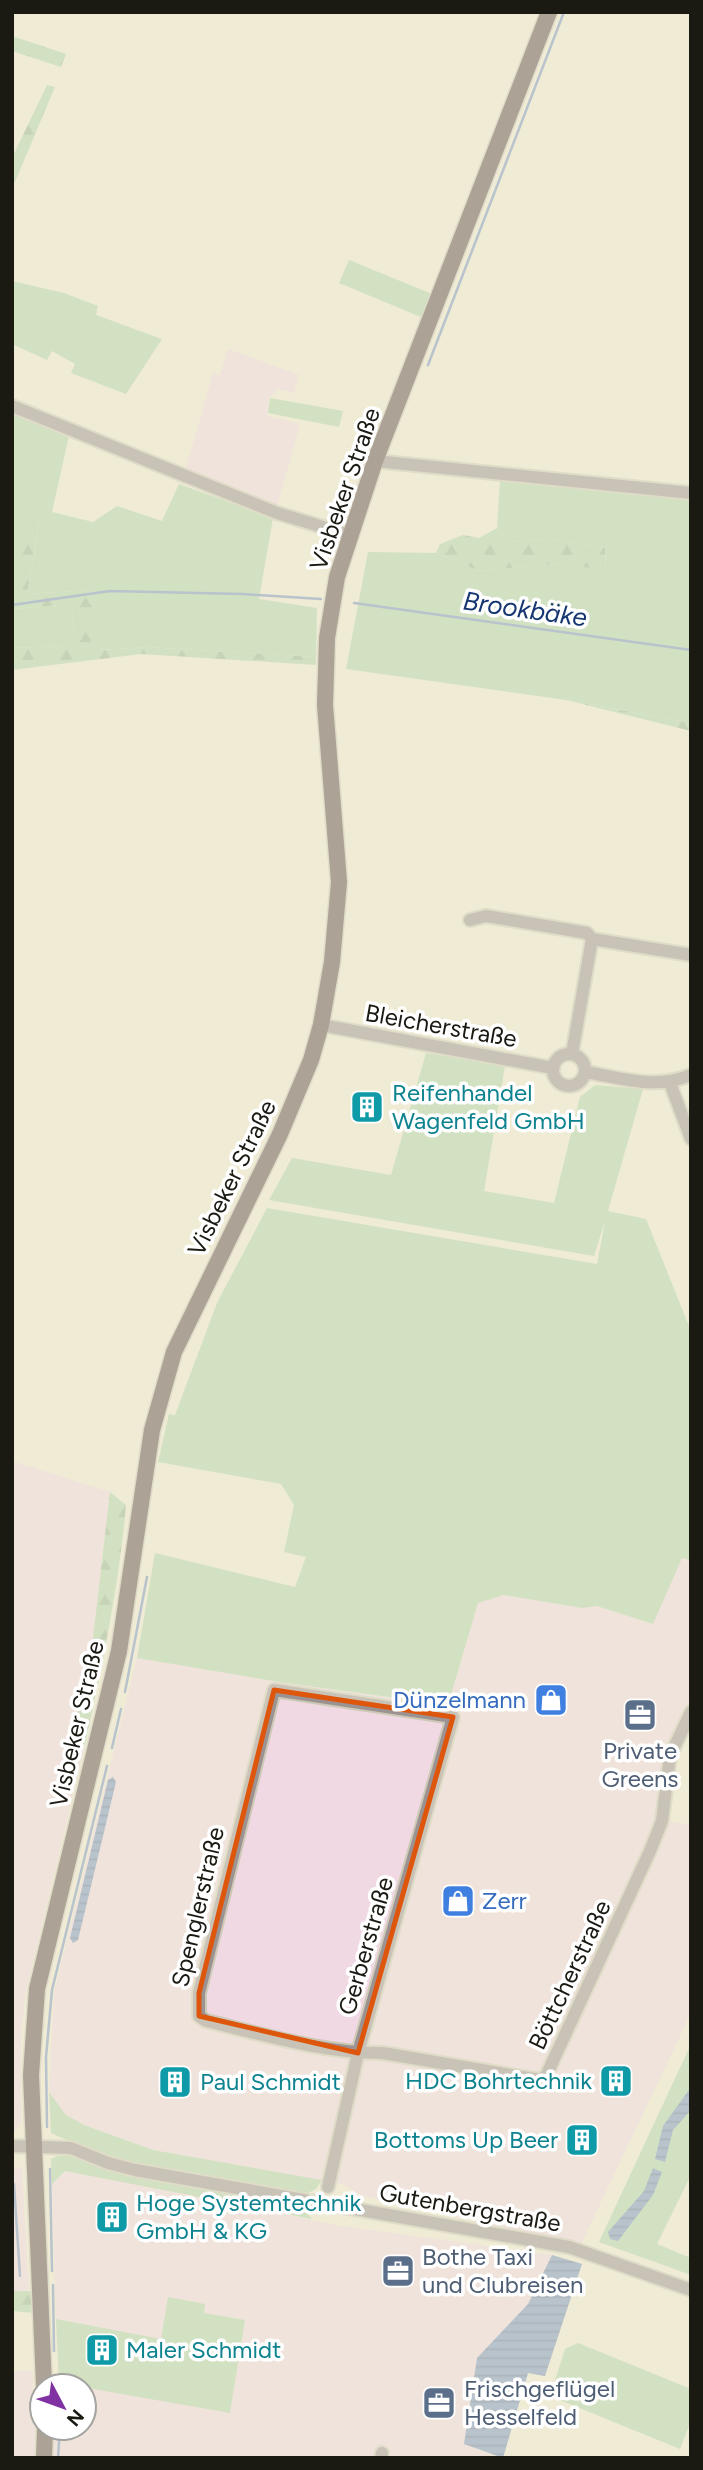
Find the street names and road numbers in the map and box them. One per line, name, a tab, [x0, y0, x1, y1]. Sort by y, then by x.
street label: Visbeker Straße	[303, 404, 386, 574]
street label: Bleicherstraße	[363, 998, 519, 1053]
street label: Visbeker Straße	[181, 1095, 282, 1260]
street label: Visbeker Straße	[43, 1638, 110, 1810]
street label: Spenglerstraße	[165, 1824, 230, 1990]
street label: Gerberstraße	[332, 1874, 399, 2018]
street label: Böttcherstraße	[522, 1895, 617, 2054]
street label: Gutenbergstraße	[377, 2177, 563, 2238]

